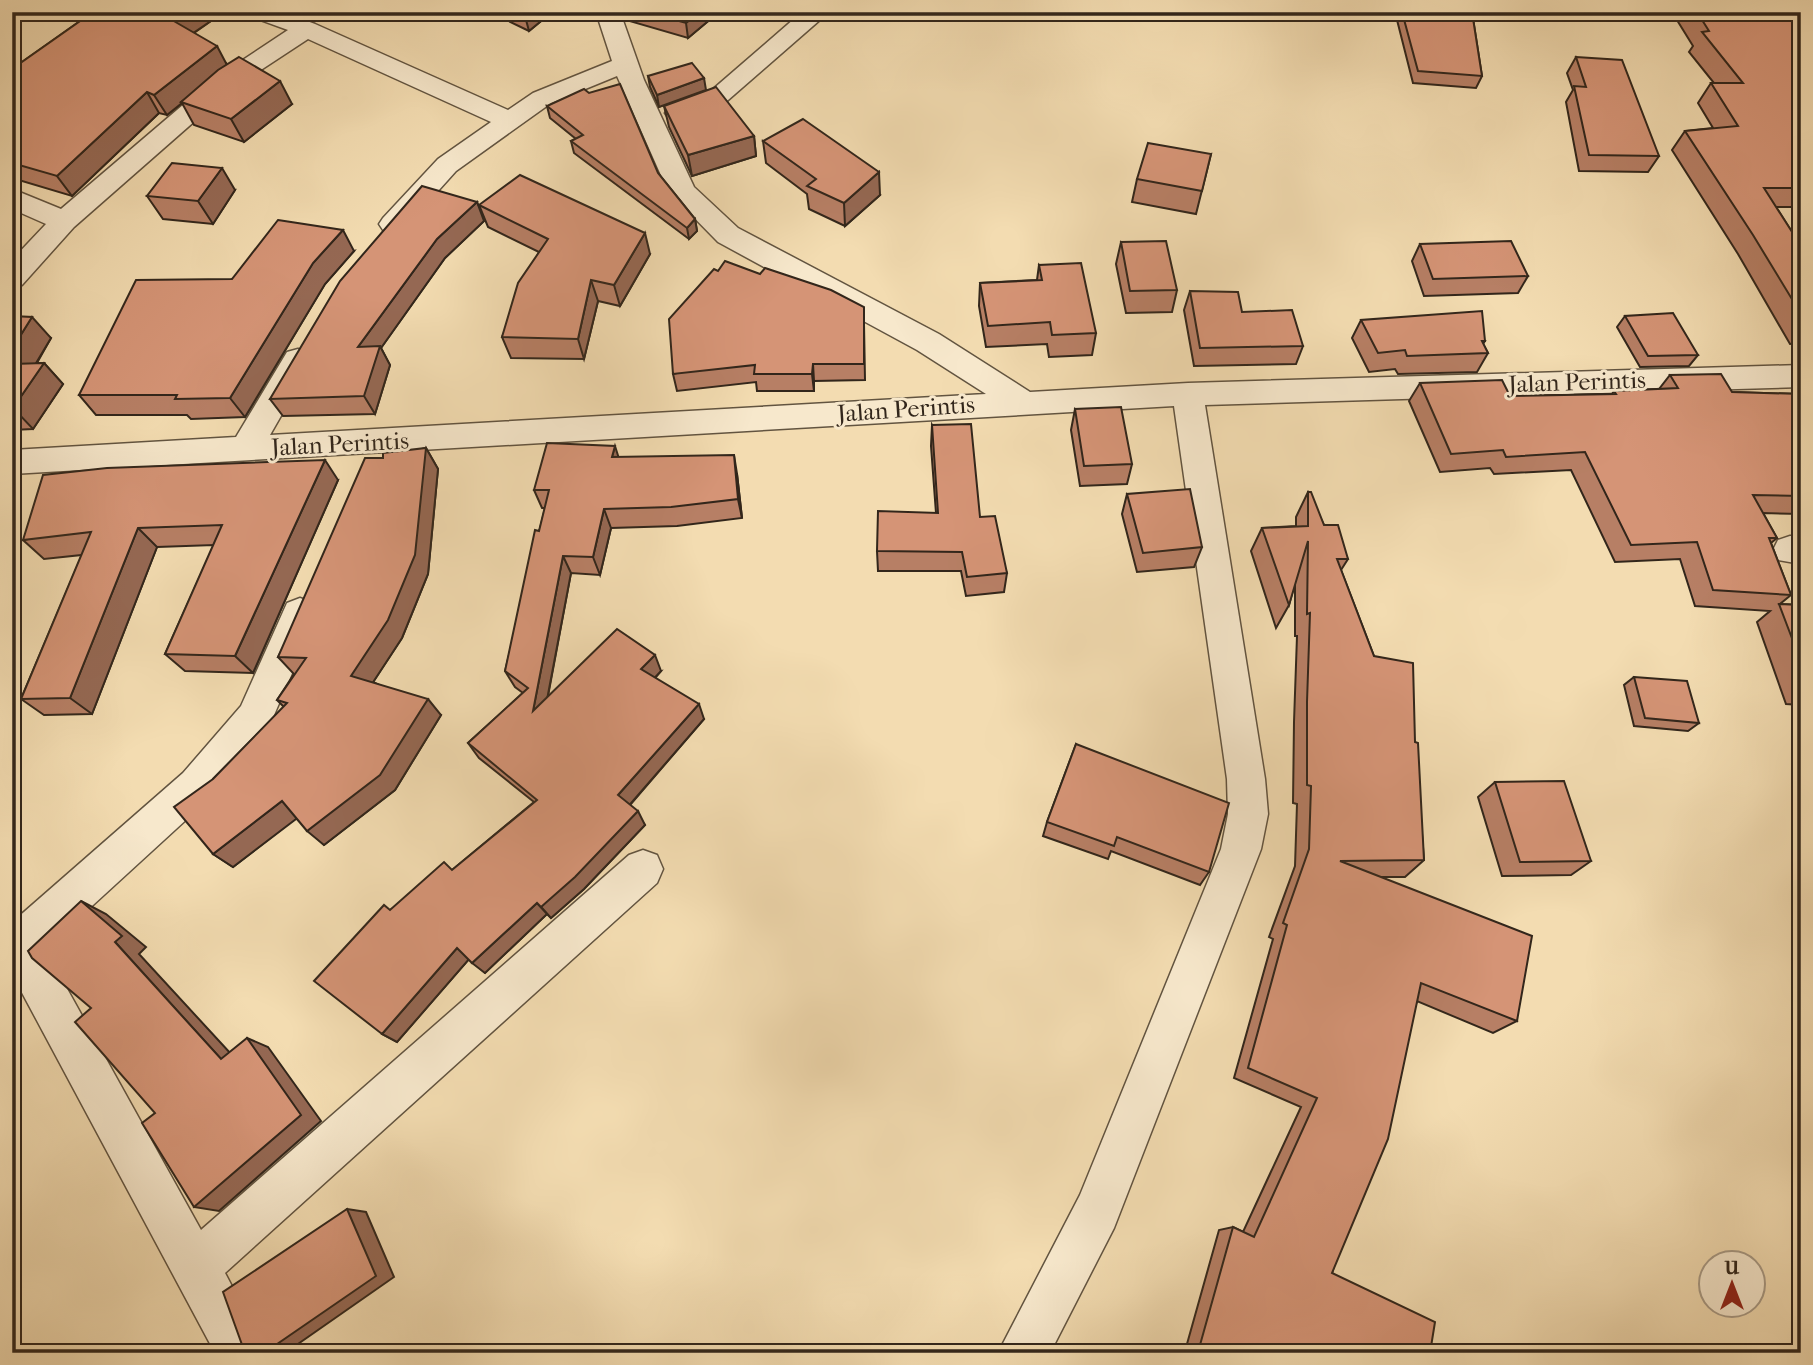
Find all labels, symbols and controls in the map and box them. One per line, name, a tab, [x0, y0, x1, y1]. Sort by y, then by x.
street label: Jalan Perintis	[1506, 366, 1646, 398]
street label: Jalan Perintis	[834, 390, 976, 428]
street label: Jalan Perintis	[268, 426, 410, 462]
north arrow	[1698, 1250, 1768, 1320]
text: U	[1724, 1257, 1740, 1279]

